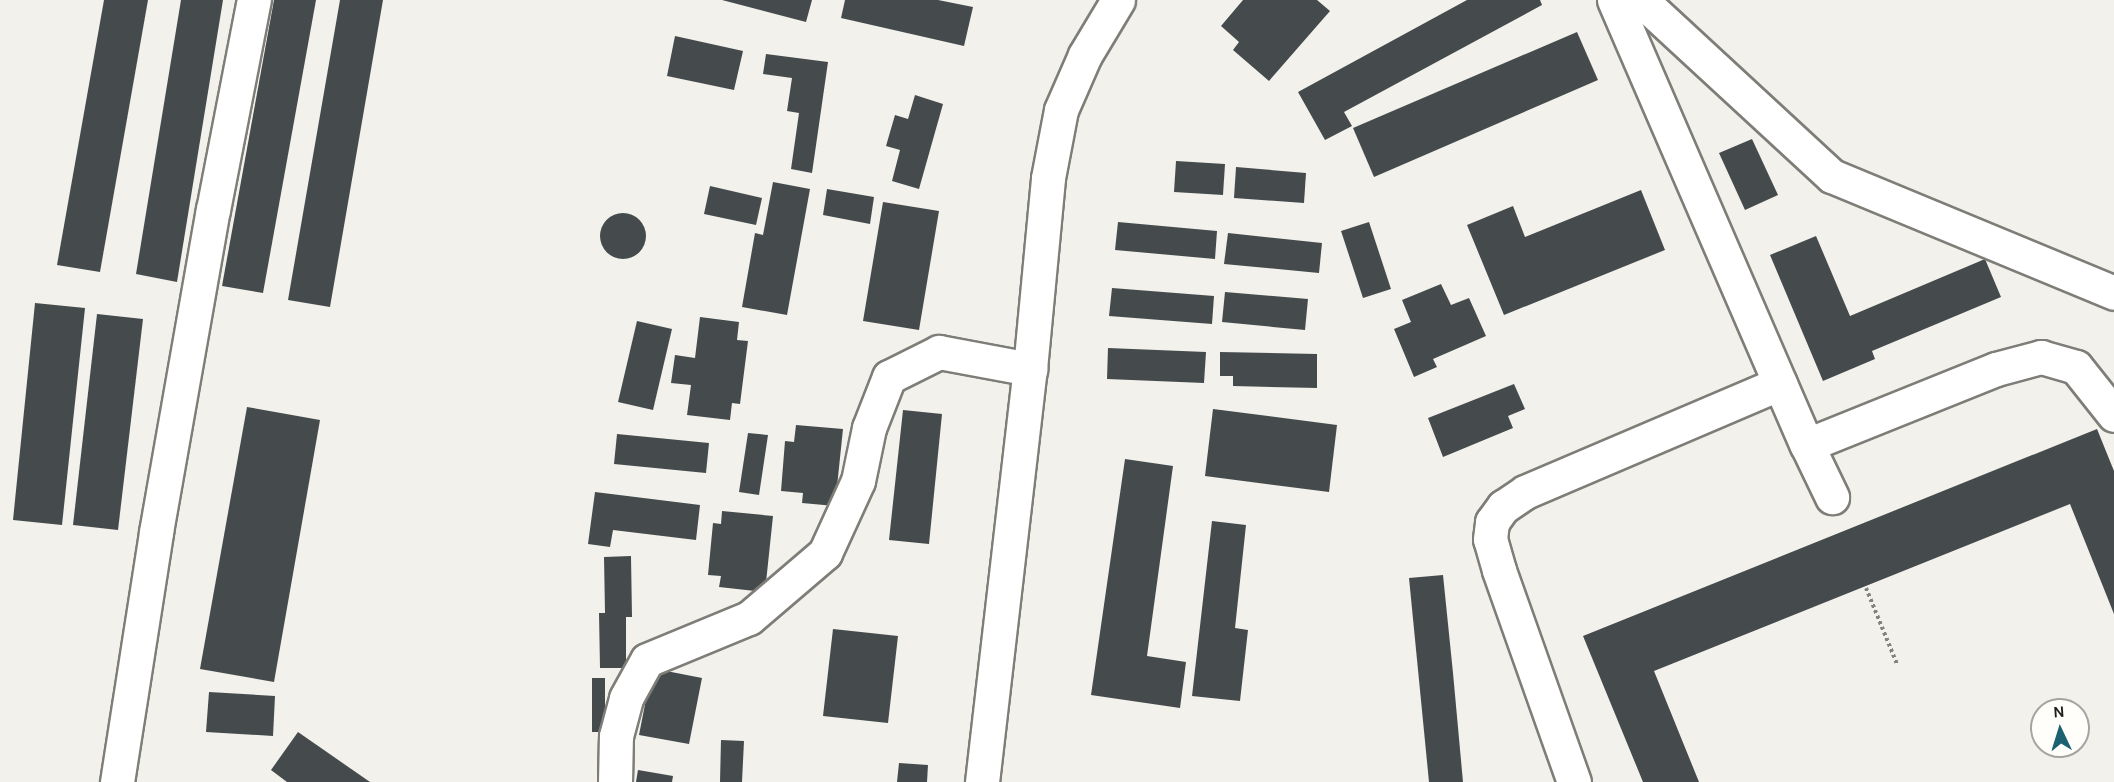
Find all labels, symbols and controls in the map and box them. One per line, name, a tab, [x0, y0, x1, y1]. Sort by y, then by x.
north arrow	[2030, 698, 2090, 758]
text: N	[2052, 702, 2065, 721]

